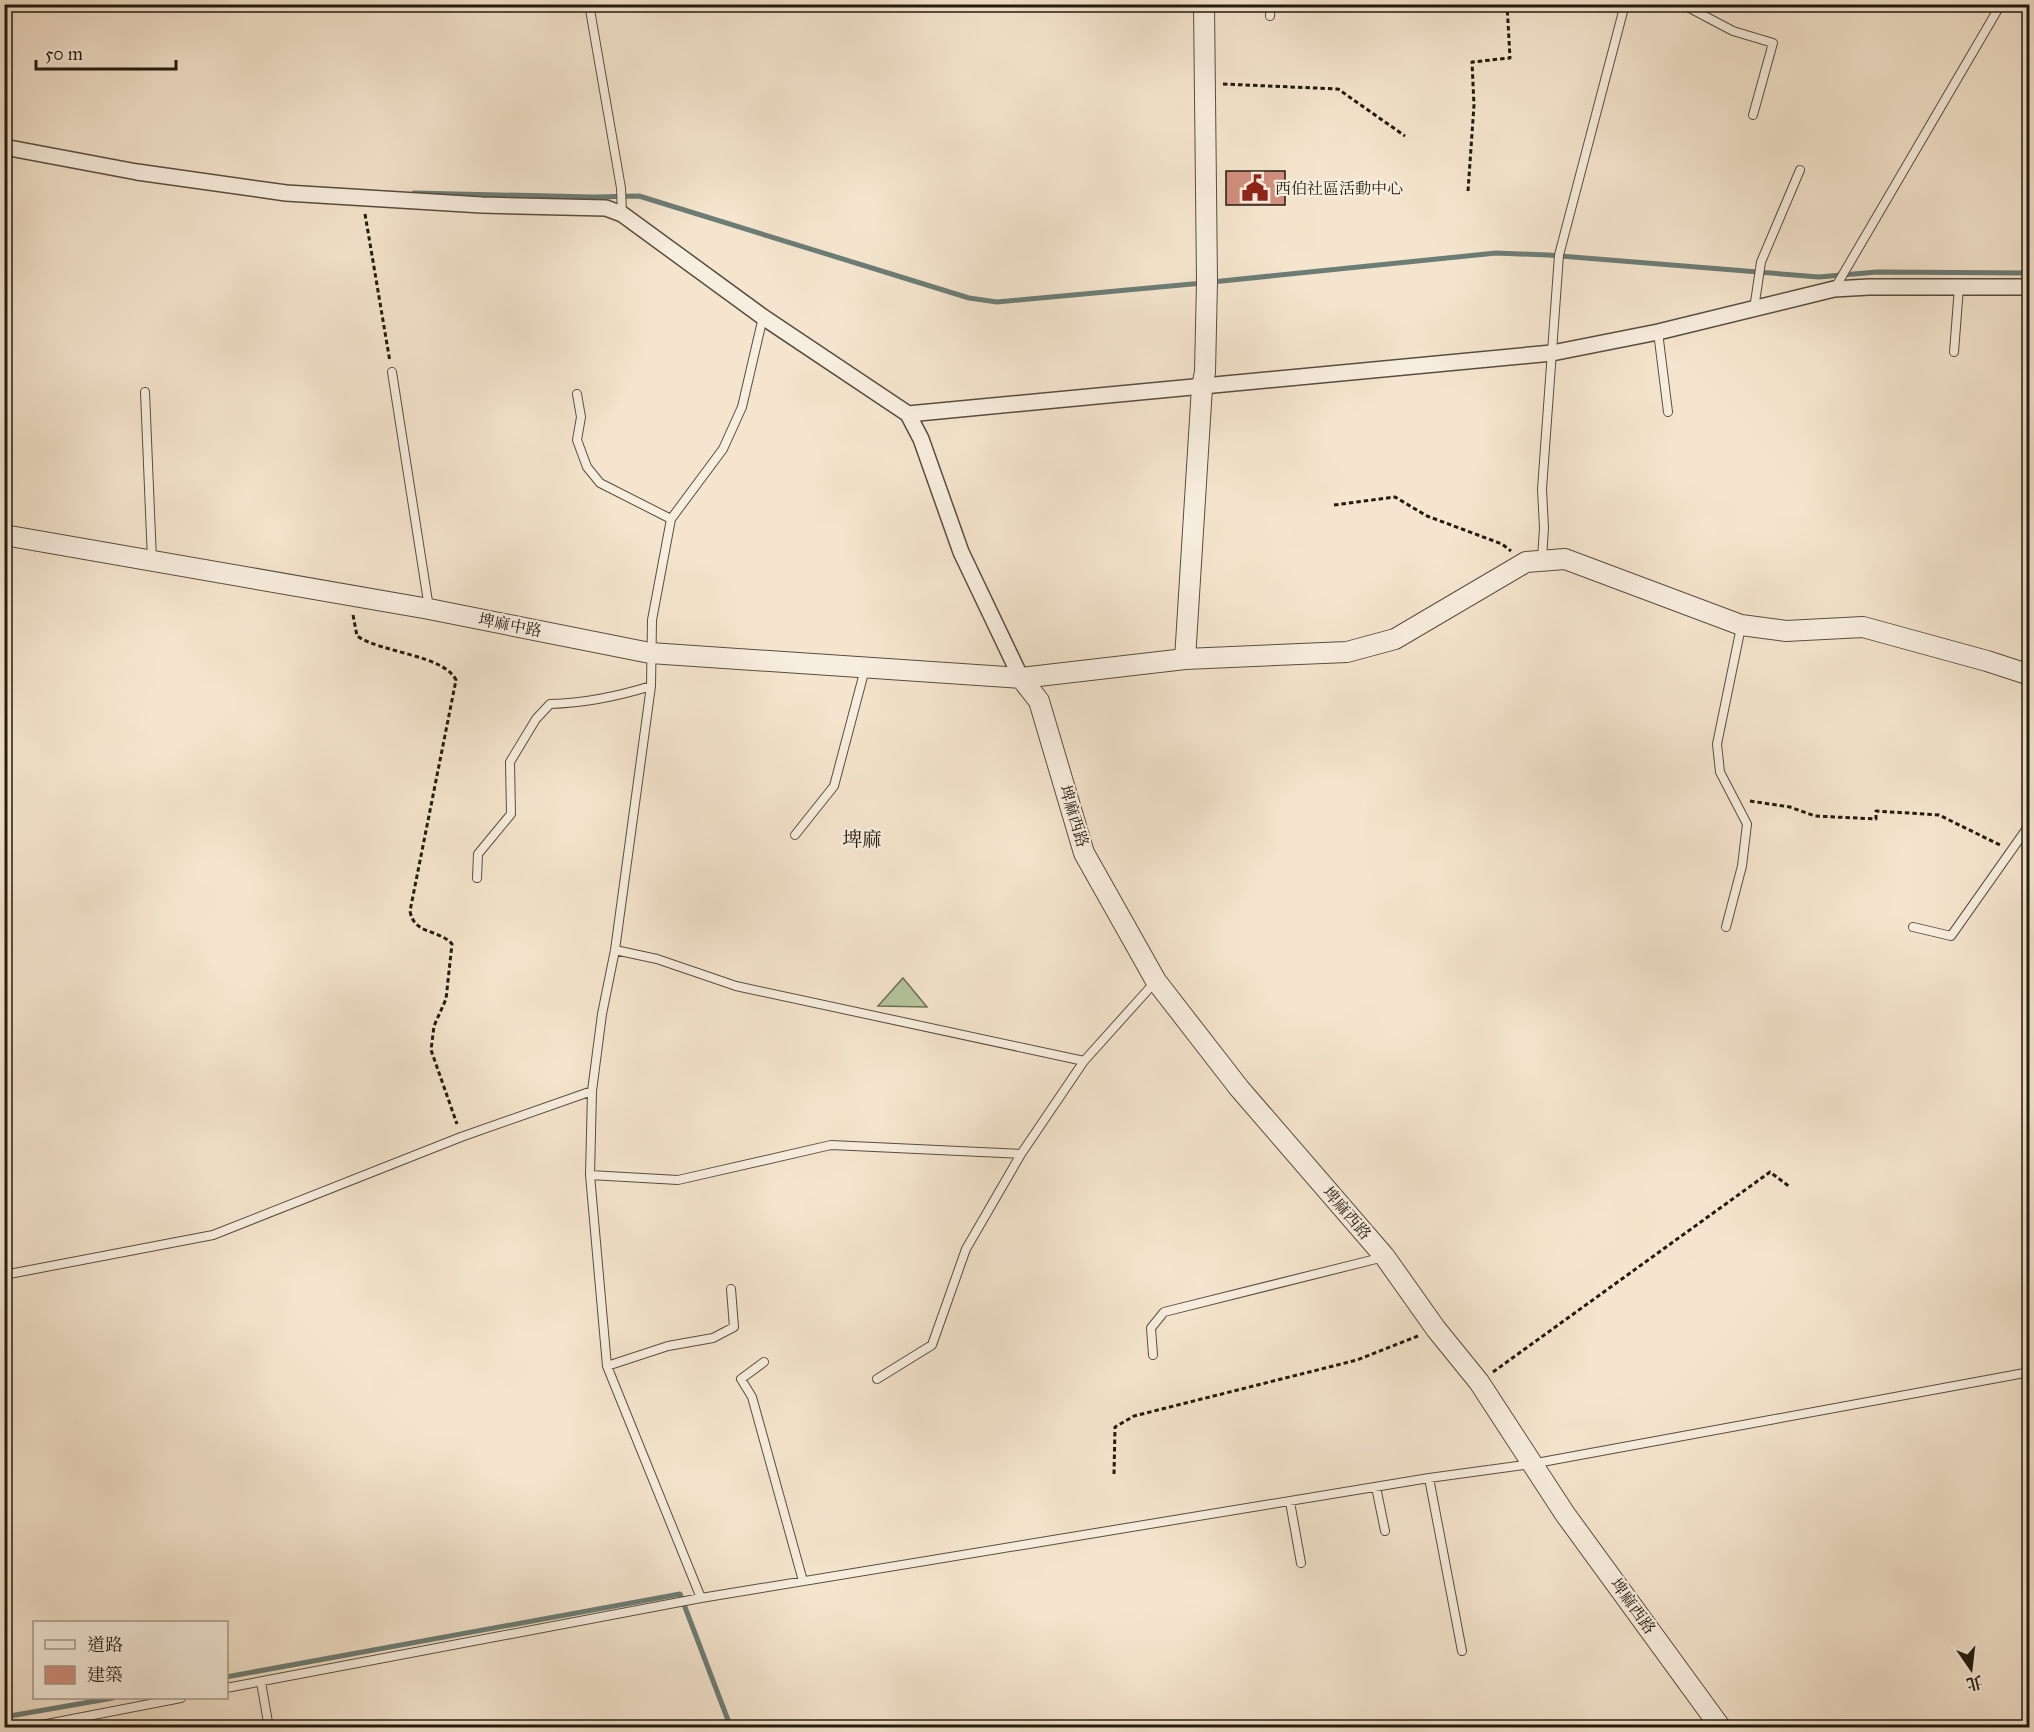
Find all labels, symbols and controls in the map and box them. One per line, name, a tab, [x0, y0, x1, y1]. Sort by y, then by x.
scale bar	[36, 33, 176, 71]
text: 50 m	[45, 43, 83, 65]
public building icon: 西伯社區活動中心	[1240, 173, 1270, 203]
place label: 西伯社區活動中心	[1275, 179, 1403, 198]
street label: 埤麻中路	[477, 610, 543, 640]
street label: 埤麻西路	[1056, 783, 1092, 849]
district label: 埤麻	[842, 827, 882, 851]
street label: 埤麻西路	[1319, 1183, 1375, 1243]
street label: 埤麻西路	[1607, 1575, 1659, 1637]
legend	[33, 1621, 228, 1699]
text: 道路	[87, 1634, 123, 1656]
north arrow	[1941, 1639, 2001, 1699]
text: 建築	[87, 1664, 123, 1686]
text: 北	[1964, 1672, 1985, 1694]

